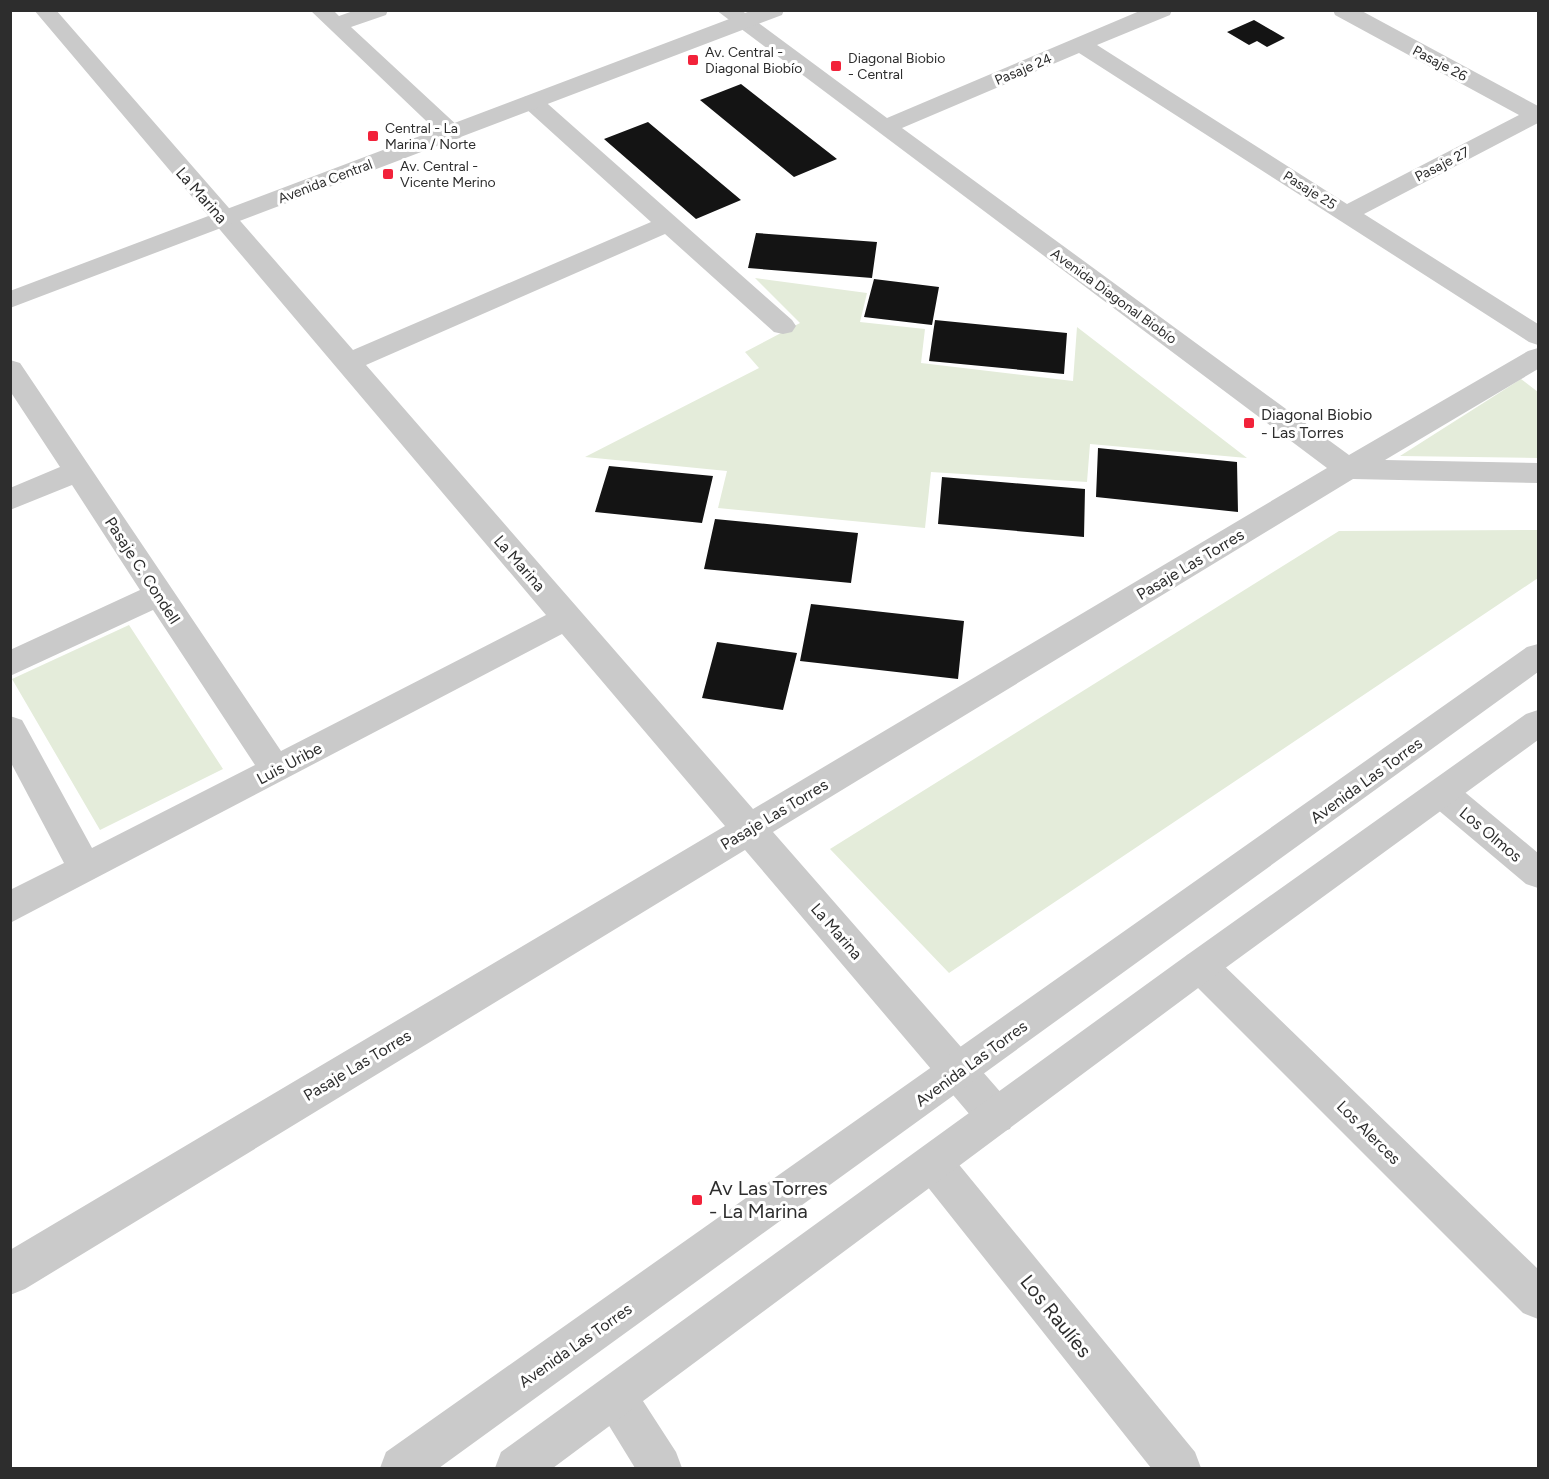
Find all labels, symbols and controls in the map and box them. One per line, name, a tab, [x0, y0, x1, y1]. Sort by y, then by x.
street label: Pasaje 26	[1410, 42, 1470, 85]
place label: Av. Central - Diagonal Biobío	[705, 44, 802, 77]
place label: Diagonal Biobio - Central	[848, 50, 945, 83]
street label: Pasaje 24	[992, 50, 1054, 89]
marker: Av. Central - Diagonal Biobío	[686, 53, 700, 67]
marker: Diagonal Biobio - Central	[829, 59, 843, 73]
place label: Central - La Marina / Norte	[385, 120, 476, 153]
marker: Central - La Marina / Norte	[366, 129, 380, 143]
street label: Pasaje 27	[1412, 143, 1473, 185]
street label: Avenida Central	[276, 156, 375, 207]
place label: Av. Central - Vicente Merino	[400, 158, 496, 191]
street label: La Marina	[172, 163, 231, 227]
marker: Av. Central - Vicente Merino	[381, 167, 395, 181]
street label: Pasaje 25	[1280, 167, 1339, 213]
street label: Avenida Diagonal Biobío	[1048, 245, 1180, 348]
place label: Diagonal Biobio - Las Torres	[1261, 405, 1372, 442]
marker: Diagonal Biobio - Las Torres	[1242, 416, 1256, 430]
street label: Pasaje C. Condell	[101, 513, 184, 627]
street label: Pasaje Las Torres	[1133, 525, 1247, 604]
street label: La Marina	[490, 531, 549, 595]
street label: Avenida Las Torres	[1307, 733, 1426, 827]
street label: Luis Uribe	[253, 738, 325, 788]
street label: Pasaje Las Torres	[717, 775, 831, 854]
street label: Los Olmos	[1456, 803, 1526, 866]
street label: La Marina	[807, 899, 866, 963]
street label: Avenida Las Torres	[912, 1016, 1031, 1110]
street label: Pasaje Las Torres	[300, 1026, 414, 1105]
street label: Los Alerces	[1333, 1097, 1404, 1168]
place label: Av Las Torres - La Marina	[709, 1176, 828, 1223]
marker: Av Las Torres - La Marina	[690, 1193, 704, 1207]
street label: Los Raulíes	[1015, 1270, 1097, 1362]
street label: Avenida Las Torres	[515, 1299, 635, 1392]

